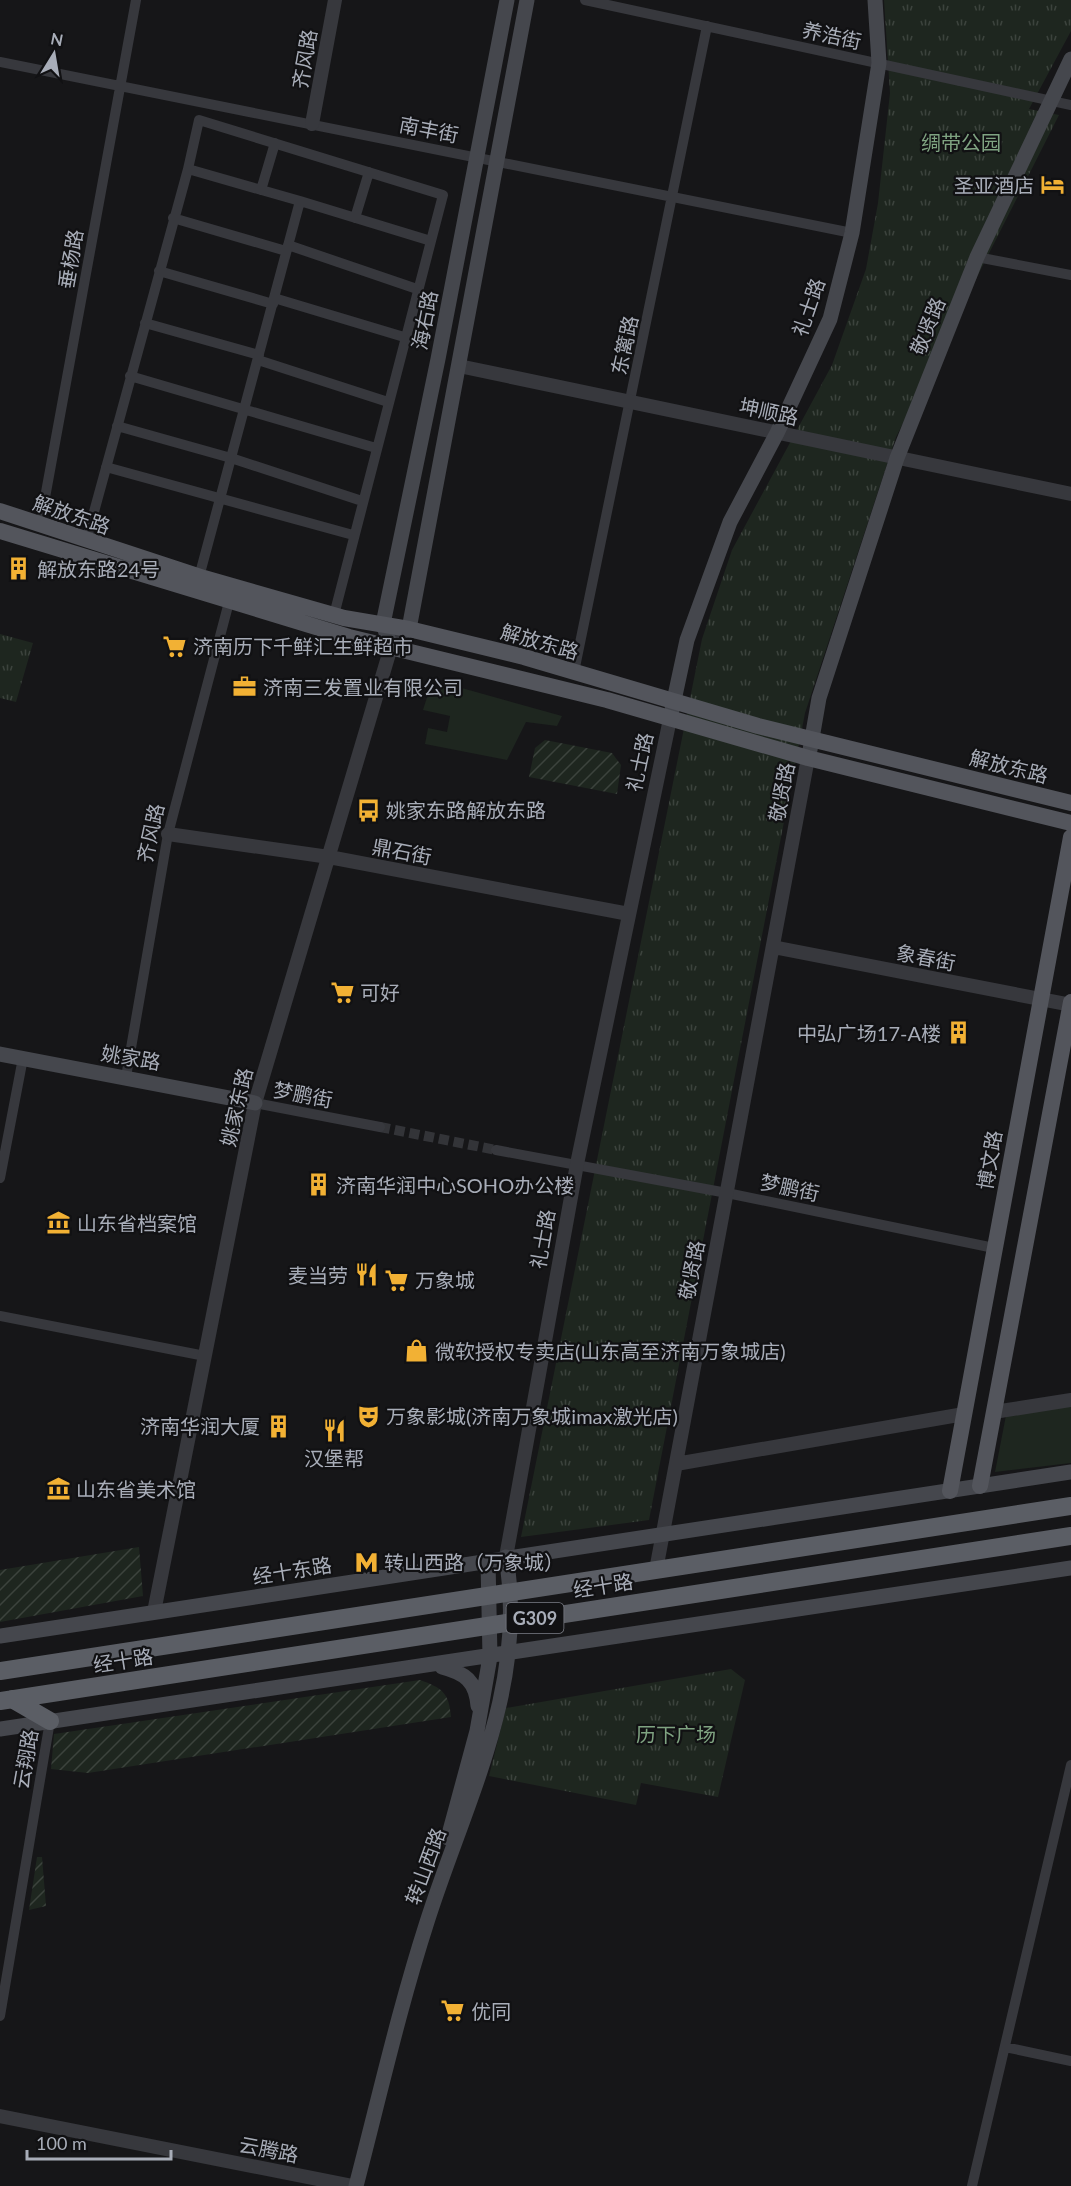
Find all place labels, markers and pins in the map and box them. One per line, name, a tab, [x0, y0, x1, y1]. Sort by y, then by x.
hotel icon: 圣亚酒店	[1039, 172, 1065, 198]
place label: 圣亚酒店	[954, 173, 1034, 197]
building icon: 解放东路24号	[6, 556, 32, 582]
place label: 解放东路24号	[37, 557, 160, 581]
supermarket icon: 济南历下千鲜汇生鲜超市	[162, 633, 188, 659]
place label: 济南历下千鲜汇生鲜超市	[193, 634, 413, 658]
office icon: 济南三发置业有限公司	[232, 674, 258, 700]
place label: 济南三发置业有限公司	[263, 675, 463, 699]
bus stop icon: 姚家东路解放东路	[355, 797, 381, 823]
place label: 姚家东路解放东路	[386, 798, 546, 822]
supermarket icon: 可好	[329, 979, 355, 1005]
place label: 可好	[360, 980, 400, 1004]
building icon: 中弘广场17-A楼	[946, 1020, 972, 1046]
place label: 中弘广场17-A楼	[797, 1021, 941, 1045]
building icon: 济南华润中心SOHO办公楼	[305, 1172, 331, 1198]
place label: 济南华润中心SOHO办公楼	[336, 1173, 574, 1197]
museum icon: 山东省档案馆	[46, 1210, 72, 1236]
place label: 山东省档案馆	[77, 1211, 197, 1235]
restaurant icon: 麦当劳	[353, 1262, 379, 1288]
place label: 麦当劳	[288, 1263, 348, 1287]
supermarket icon: 万象城	[384, 1267, 410, 1293]
place label: 万象城	[415, 1268, 475, 1292]
shop icon: 微软授权专卖店(山东高至济南万象城店)	[404, 1338, 430, 1364]
place label: 微软授权专卖店(山东高至济南万象城店)	[435, 1339, 786, 1363]
theatre icon: 万象影城(济南万象城imax激光店)	[355, 1403, 381, 1429]
place label: 万象影城(济南万象城imax激光店)	[386, 1404, 678, 1428]
building icon: 济南华润大厦	[265, 1413, 291, 1439]
place label: 济南华润大厦	[140, 1414, 260, 1438]
restaurant icon: 汉堡帮	[321, 1417, 347, 1443]
place label: 汉堡帮	[304, 1446, 364, 1470]
museum icon: 山东省美术馆	[45, 1476, 71, 1502]
place label: 山东省美术馆	[76, 1477, 196, 1501]
metro station icon: 转山西路（万象城）	[353, 1549, 379, 1575]
place label: 转山西路（万象城）	[384, 1550, 564, 1574]
supermarket icon: 优同	[440, 1998, 466, 2024]
place label: 优同	[471, 1999, 511, 2023]

